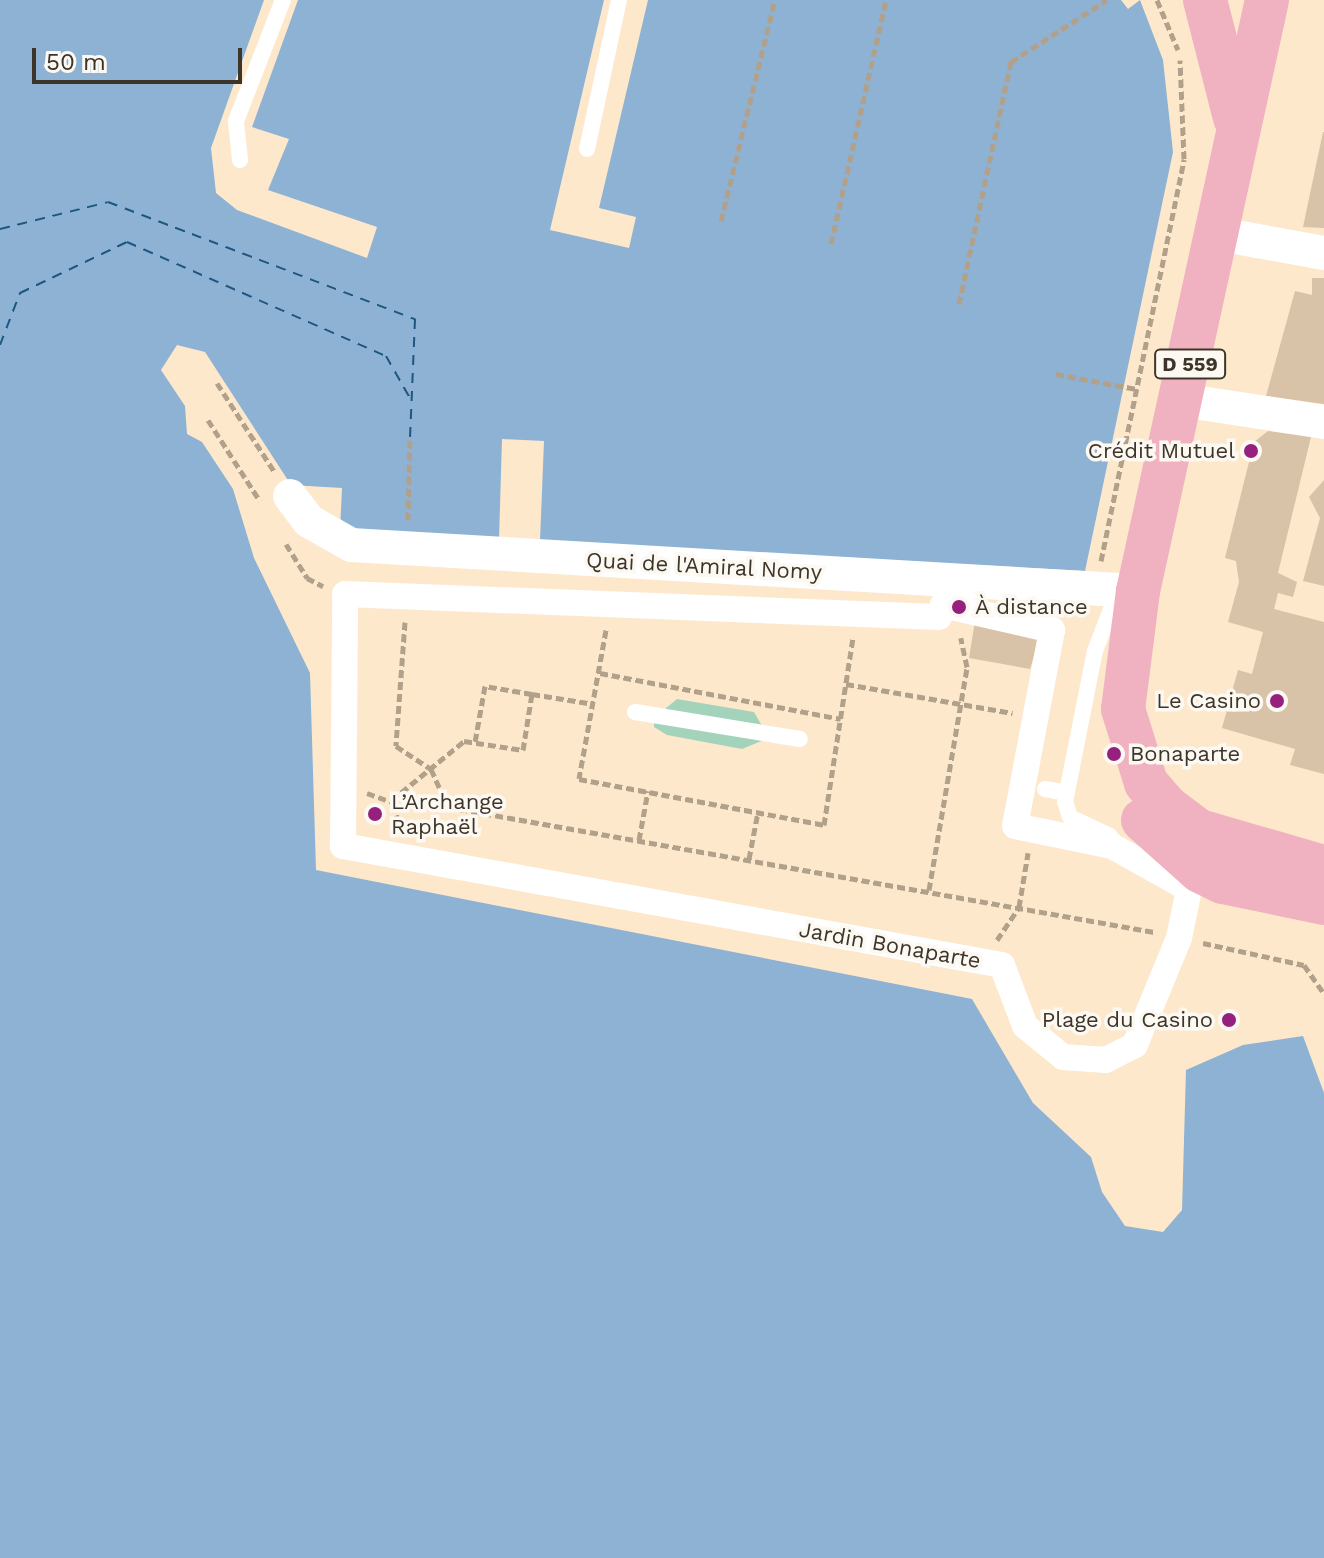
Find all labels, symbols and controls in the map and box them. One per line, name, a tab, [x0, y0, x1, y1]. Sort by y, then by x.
scale bar	[36, 32, 246, 82]
text: 50 m	[46, 48, 106, 76]
road number: D 559	[1154, 348, 1226, 380]
place label: Crédit Mutuel	[1088, 438, 1235, 464]
marker: Crédit Mutuel	[1242, 442, 1260, 460]
street label: Quai de l'Amiral Nomy	[585, 547, 823, 585]
place label: À distance	[975, 594, 1089, 620]
marker: À distance	[950, 598, 968, 616]
place label: Le Casino	[1156, 688, 1261, 714]
marker: Le Casino	[1268, 692, 1286, 710]
place label: Bonaparte	[1130, 741, 1240, 767]
marker: Bonaparte	[1105, 745, 1123, 763]
place label: L’Archange Raphaël	[391, 788, 504, 840]
marker: L’Archange Raphaël	[366, 805, 384, 823]
street label: Jardin Bonaparte	[797, 916, 983, 974]
place label: Plage du Casino	[1042, 1007, 1213, 1033]
marker: Plage du Casino	[1220, 1011, 1238, 1029]

